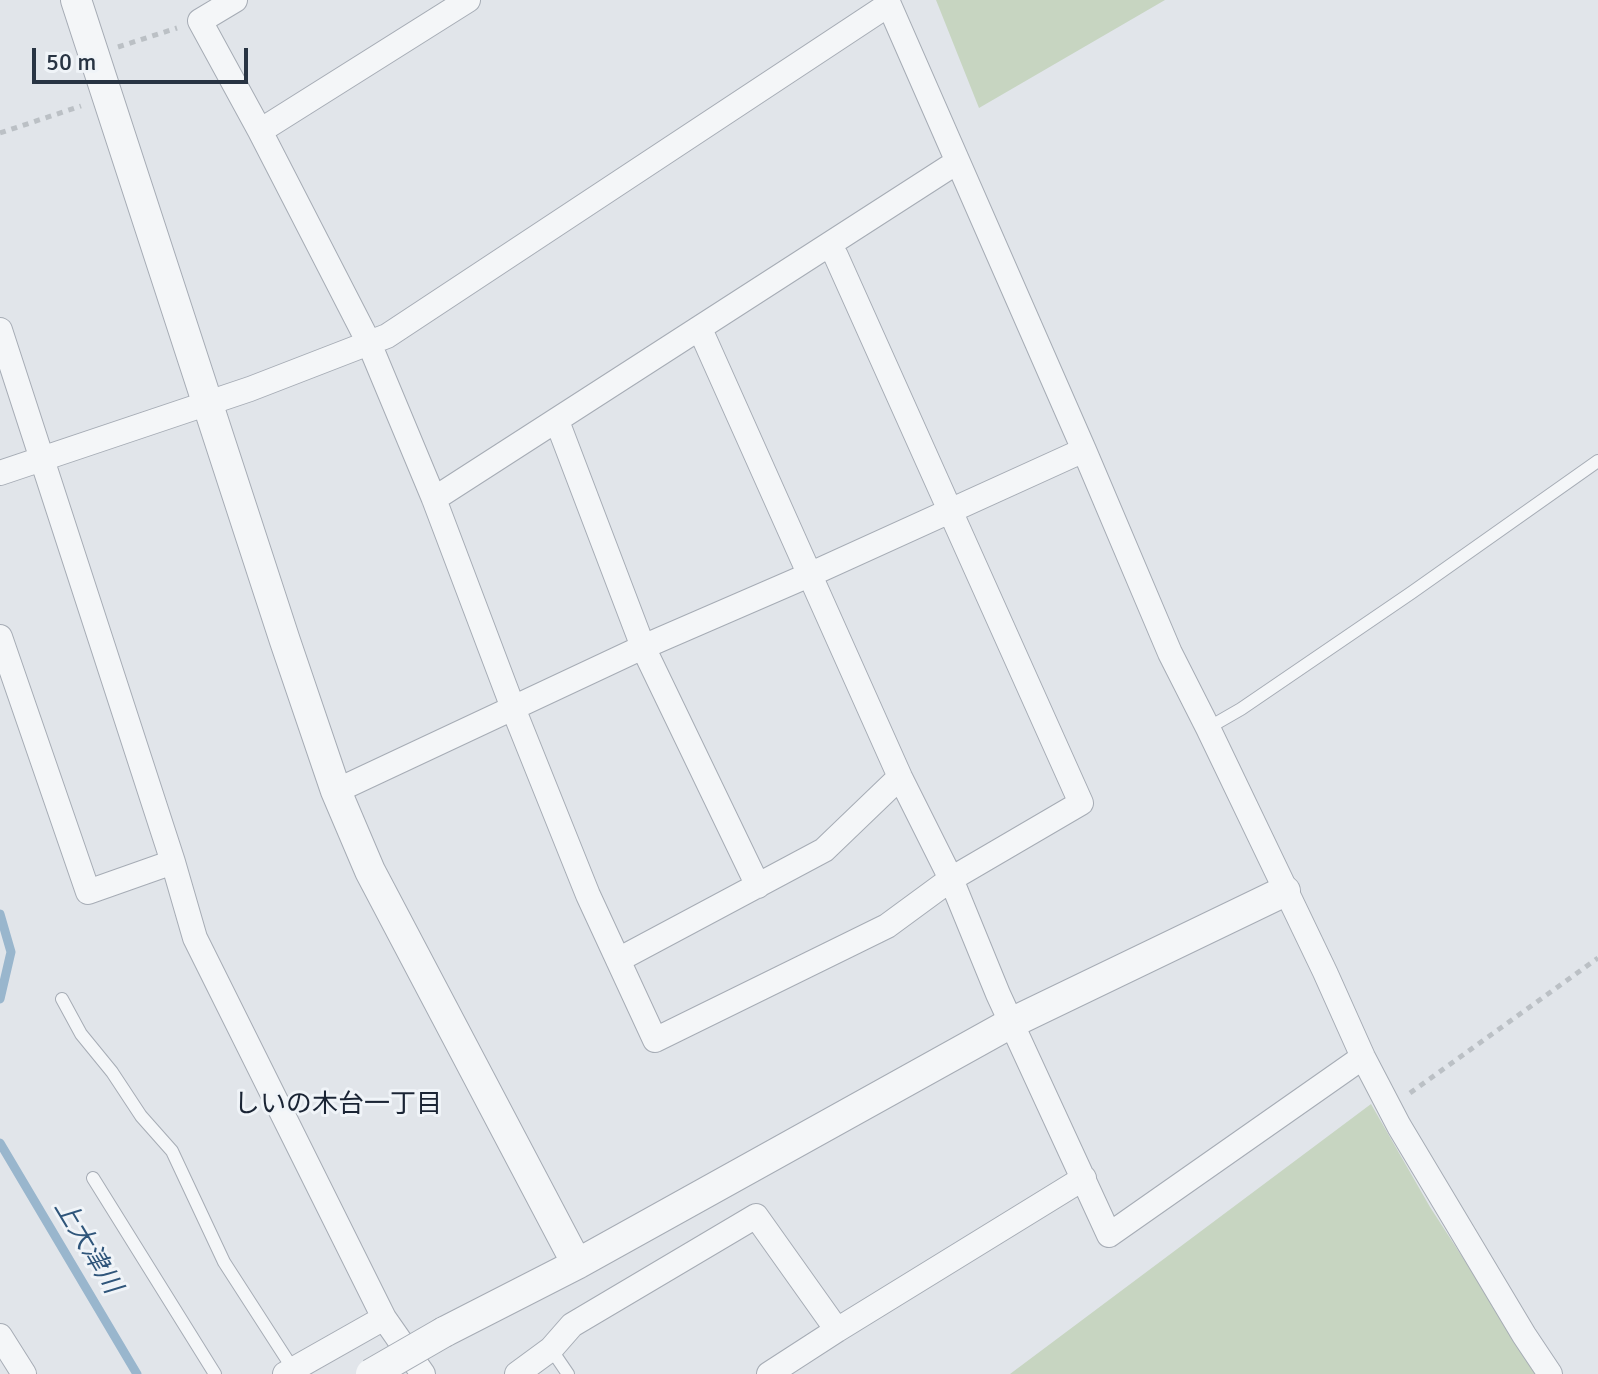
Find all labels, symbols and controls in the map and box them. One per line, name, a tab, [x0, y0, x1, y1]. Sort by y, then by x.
scale bar	[36, 32, 252, 82]
text: 50 m	[46, 47, 96, 77]
district label: しいの木台一丁目	[234, 1089, 442, 1121]
water label: 上大津川	[47, 1194, 127, 1300]

